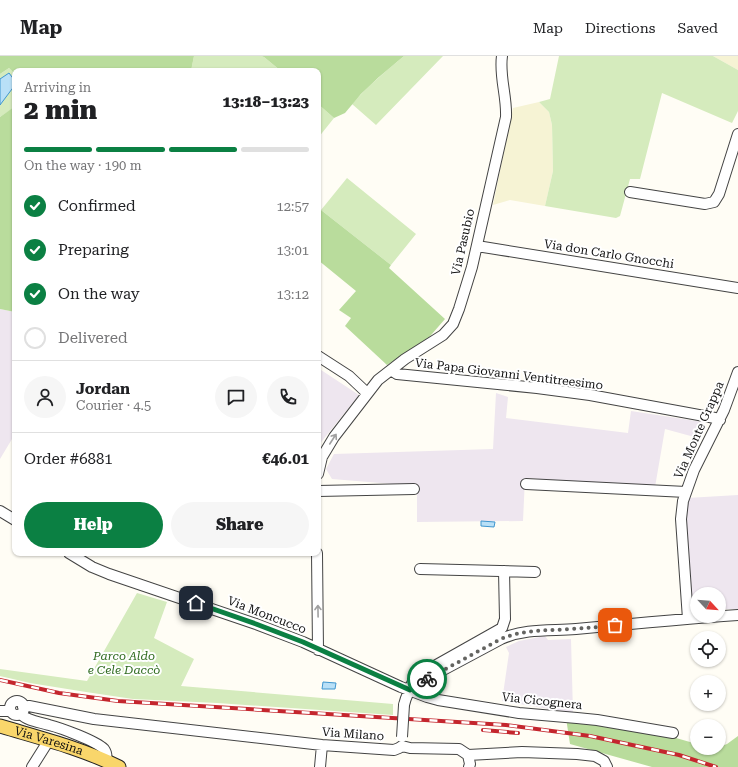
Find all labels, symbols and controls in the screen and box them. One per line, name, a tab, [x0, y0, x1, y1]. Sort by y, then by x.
text: Map	[20, 16, 62, 39]
text: Map	[533, 20, 563, 36]
text: Directions	[585, 20, 655, 36]
text: Saved	[677, 20, 718, 36]
text: Arriving in	[24, 80, 91, 95]
text: 13:18–13:23	[223, 93, 309, 111]
text: 2 min	[24, 95, 97, 125]
text: On the way · 190 m	[24, 158, 141, 173]
icon: check	[24, 195, 46, 217]
text: Confirmed	[58, 197, 136, 215]
text: 12:57	[277, 199, 309, 214]
street label: Via Pasubio	[449, 207, 477, 277]
street label: Via don Carlo Gnocchi	[543, 237, 675, 271]
icon: check	[24, 239, 46, 261]
text: Preparing	[58, 241, 129, 259]
text: 13:01	[277, 243, 309, 258]
icon: check	[24, 283, 46, 305]
text: On the way	[58, 285, 140, 303]
text: 13:12	[277, 287, 309, 302]
text: Delivered	[58, 329, 128, 347]
street label: Via Papa Giovanni Ventitreesimo	[414, 356, 604, 392]
button: person	[24, 376, 66, 418]
button: chat	[215, 376, 257, 418]
button: phone	[267, 376, 309, 418]
street label: Via Monte Grappa	[671, 379, 727, 481]
text: Jordan	[76, 380, 130, 398]
text: Courier · 4.5	[76, 398, 151, 413]
one-way arrow	[329, 433, 337, 444]
text: Order #6881	[24, 450, 113, 468]
text: €46.01	[262, 450, 309, 468]
button: Help	[24, 502, 163, 548]
button: Share	[171, 502, 309, 548]
pin	[179, 586, 213, 620]
north arrow	[690, 587, 726, 623]
map controls	[690, 587, 726, 755]
icon: home	[185, 592, 207, 614]
street label: Via Moncucco	[226, 594, 308, 636]
one-way arrow	[314, 605, 321, 618]
pin	[598, 608, 632, 642]
icon: bag	[604, 614, 626, 636]
button: locate	[690, 631, 726, 667]
park label: Parco Aldo e Cele Daccò	[88, 649, 160, 677]
courier	[407, 659, 447, 699]
icon: bike	[416, 668, 438, 690]
button: +	[690, 675, 726, 711]
street label: Via Cicognera	[501, 690, 583, 712]
button: −	[690, 719, 726, 755]
street label: Via Varesina	[13, 724, 86, 758]
street label: Via Milano	[321, 725, 385, 743]

